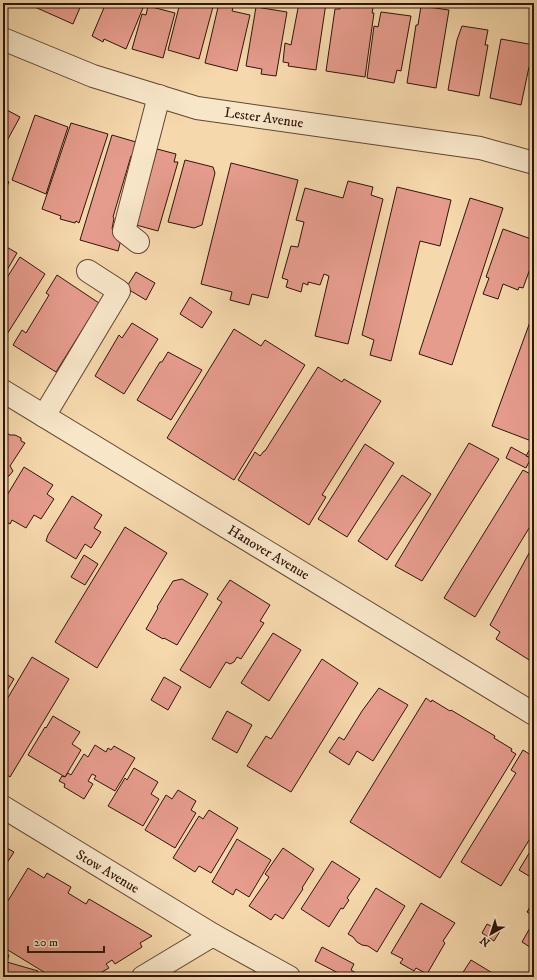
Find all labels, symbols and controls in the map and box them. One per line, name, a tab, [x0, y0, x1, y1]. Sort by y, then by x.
street label: Lester Avenue	[223, 104, 305, 132]
street label: Hanover Avenue	[224, 521, 313, 584]
street label: Stow Avenue	[72, 846, 143, 898]
north arrow	[471, 914, 511, 954]
scale bar	[28, 928, 104, 954]
text: N	[477, 933, 493, 949]
text: 20 m	[34, 935, 58, 950]

